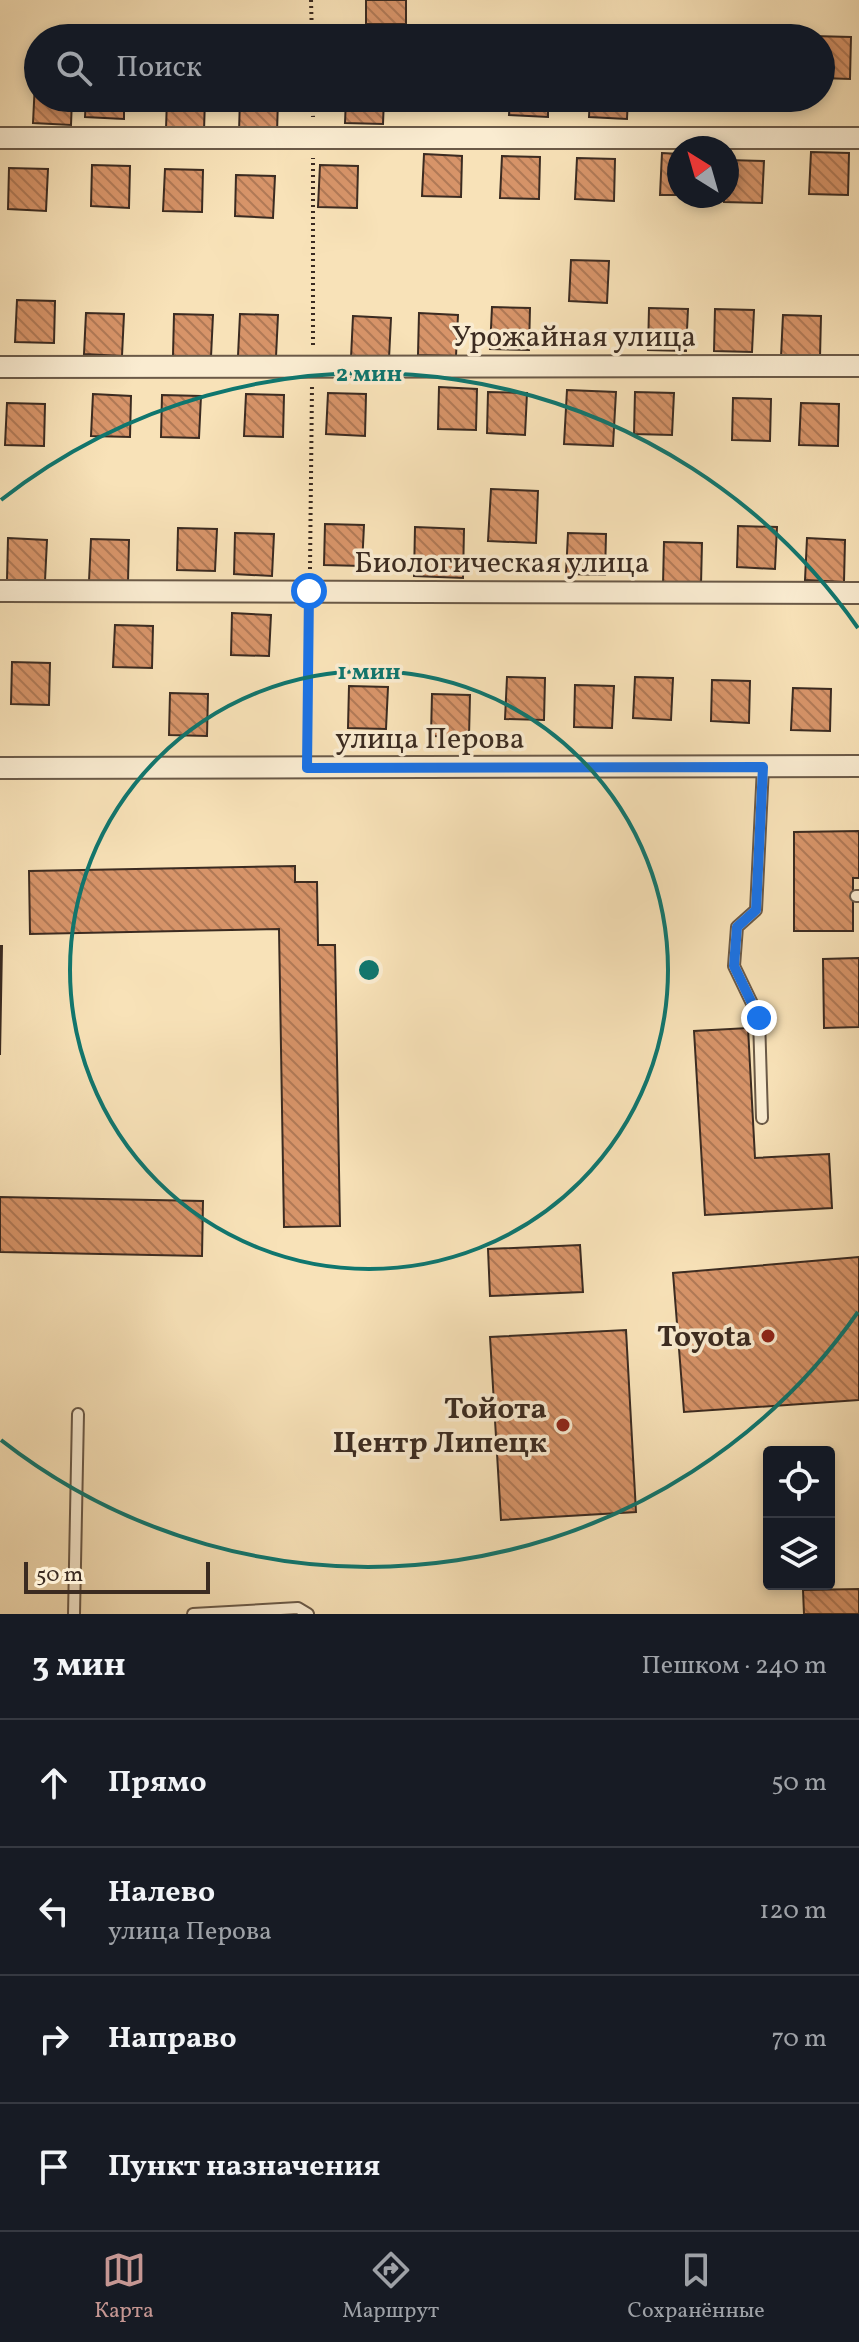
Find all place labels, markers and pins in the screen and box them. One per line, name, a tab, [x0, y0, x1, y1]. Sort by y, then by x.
centre of rings	[355, 956, 383, 984]
place label: Toyota	[657, 1317, 752, 1359]
marker: Toyota	[759, 1327, 777, 1345]
place label: Тойота Центр Липецк	[333, 1389, 547, 1465]
marker: Тойота Центр Липецк	[554, 1416, 572, 1434]

